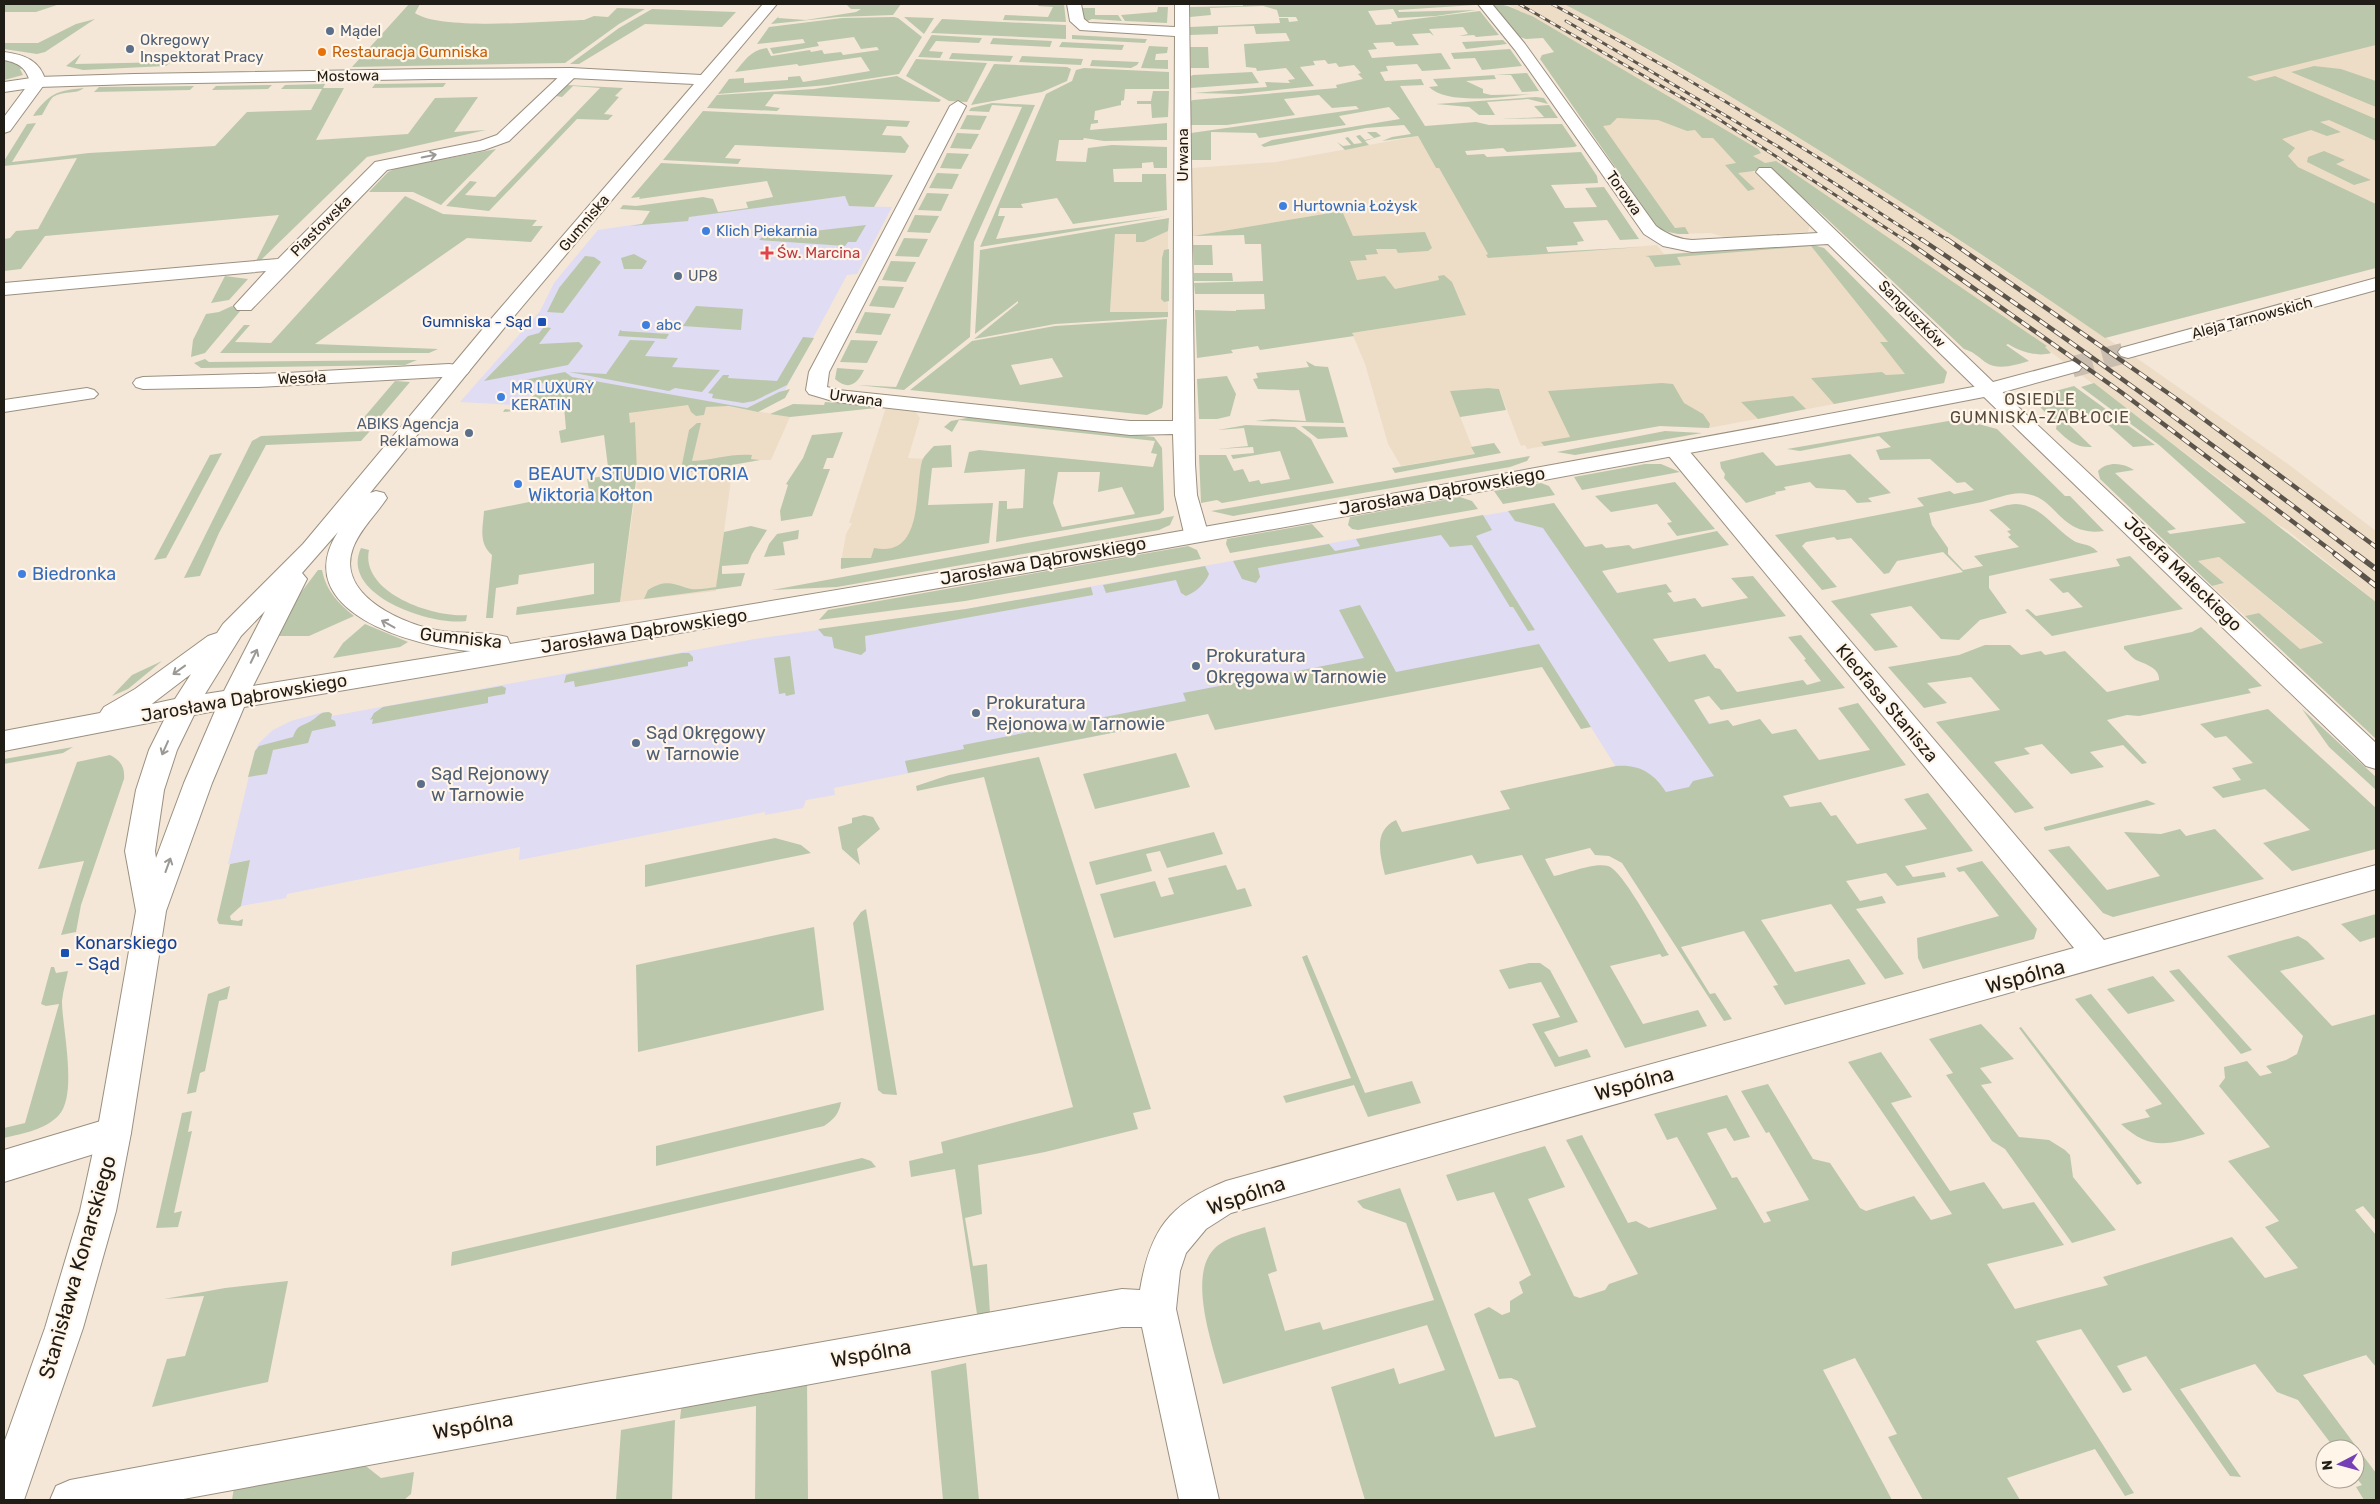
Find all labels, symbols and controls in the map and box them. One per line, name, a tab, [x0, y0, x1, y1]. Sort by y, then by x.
place label: Mądel	[340, 22, 381, 40]
marker: Mądel	[324, 25, 336, 37]
place label: Okregowy Inspektorat Pracy	[140, 31, 264, 66]
marker: Okregowy Inspektorat Pracy	[124, 43, 136, 55]
place label: Restauracja Gumniska	[332, 43, 488, 61]
marker: Restauracja Gumniska	[316, 46, 328, 58]
street label: Mostowa	[317, 66, 379, 86]
street label: Urwana	[1174, 128, 1192, 182]
one-way arrow	[421, 151, 437, 160]
street label: Torowa	[1602, 167, 1646, 219]
street label: Gumniska	[555, 191, 613, 255]
street label: Piastowska	[287, 192, 355, 260]
place label: Hurtownia Łożysk	[1293, 197, 1418, 215]
marker: Hurtownia Łożysk	[1277, 200, 1289, 212]
place label: Klich Piekarnia	[716, 222, 818, 240]
marker: Klich Piekarnia	[700, 225, 712, 237]
place label: Św. Marcina	[777, 244, 860, 262]
marker: Św. Marcina	[761, 247, 773, 259]
place label: UP8	[688, 267, 718, 285]
marker: UP8	[672, 270, 684, 282]
street label: Sanguszków	[1875, 277, 1949, 351]
street label: Aleja Tarnowskich	[2190, 293, 2314, 343]
place label: Gumniska - Sąd	[422, 313, 532, 331]
marker: Gumniska - Sąd	[536, 316, 548, 328]
place label: abc	[656, 316, 682, 334]
marker: abc	[640, 319, 652, 331]
street label: Wesoła	[277, 368, 327, 388]
place label: MR LUXURY KERATIN	[511, 379, 595, 414]
street label: Urwana	[828, 385, 884, 411]
district label: OSIEDLE GUMNISKA-ZABŁOCIE	[1950, 390, 2130, 427]
marker: MR LUXURY KERATIN	[495, 391, 507, 403]
place label: ABIKS Agencja Reklamowa	[357, 415, 459, 450]
marker: ABIKS Agencja Reklamowa	[463, 427, 475, 439]
street label: Jarosława Dąbrowskiego	[1337, 462, 1547, 520]
place label: BEAUTY STUDIO VICTORIA Wiktoria Kołton	[528, 463, 749, 506]
marker: BEAUTY STUDIO VICTORIA Wiktoria Kołton	[512, 478, 524, 490]
street label: Józefa Małeckiego	[2119, 512, 2247, 636]
street label: Jarosława Dąbrowskiego	[938, 532, 1148, 590]
place label: Biedronka	[32, 563, 116, 585]
marker: Biedronka	[16, 568, 28, 580]
street label: Jarosława Dąbrowskiego	[539, 604, 749, 658]
one-way arrow	[381, 619, 396, 629]
street label: Gumniska	[419, 623, 503, 653]
street label: Kleofasa Stanisza	[1831, 639, 1943, 767]
place label: Prokuratura Okręgowa w Tarnowie	[1206, 645, 1387, 688]
one-way arrow	[249, 649, 259, 664]
marker: Prokuratura Okręgowa w Tarnowie	[1190, 660, 1202, 672]
one-way arrow	[172, 665, 186, 675]
street label: Jarosława Dąbrowskiego	[139, 669, 349, 727]
place label: Prokuratura Rejonowa w Tarnowie	[986, 692, 1165, 735]
marker: Prokuratura Rejonowa w Tarnowie	[970, 707, 982, 719]
place label: Sąd Okręgowy w Tarnowie	[646, 722, 766, 765]
marker: Sąd Okręgowy w Tarnowie	[630, 737, 642, 749]
one-way arrow	[159, 740, 169, 755]
place label: Sąd Rejonowy w Tarnowie	[431, 763, 549, 806]
marker: Sąd Rejonowy w Tarnowie	[415, 778, 427, 790]
one-way arrow	[164, 858, 173, 874]
place label: Konarskiego - Sąd	[75, 932, 177, 975]
marker: Konarskiego - Sąd	[59, 947, 71, 959]
street label: Wspólna	[1983, 953, 2067, 999]
street label: Wspólna	[1592, 1060, 1676, 1106]
street label: Stanisława Konarskiego	[33, 1152, 121, 1382]
street label: Wspólna	[1204, 1170, 1288, 1220]
street label: Wspólna	[829, 1334, 913, 1372]
street label: Wspólna	[431, 1406, 515, 1444]
north arrow	[2315, 1439, 2365, 1489]
text: N	[2319, 1459, 2337, 1471]

